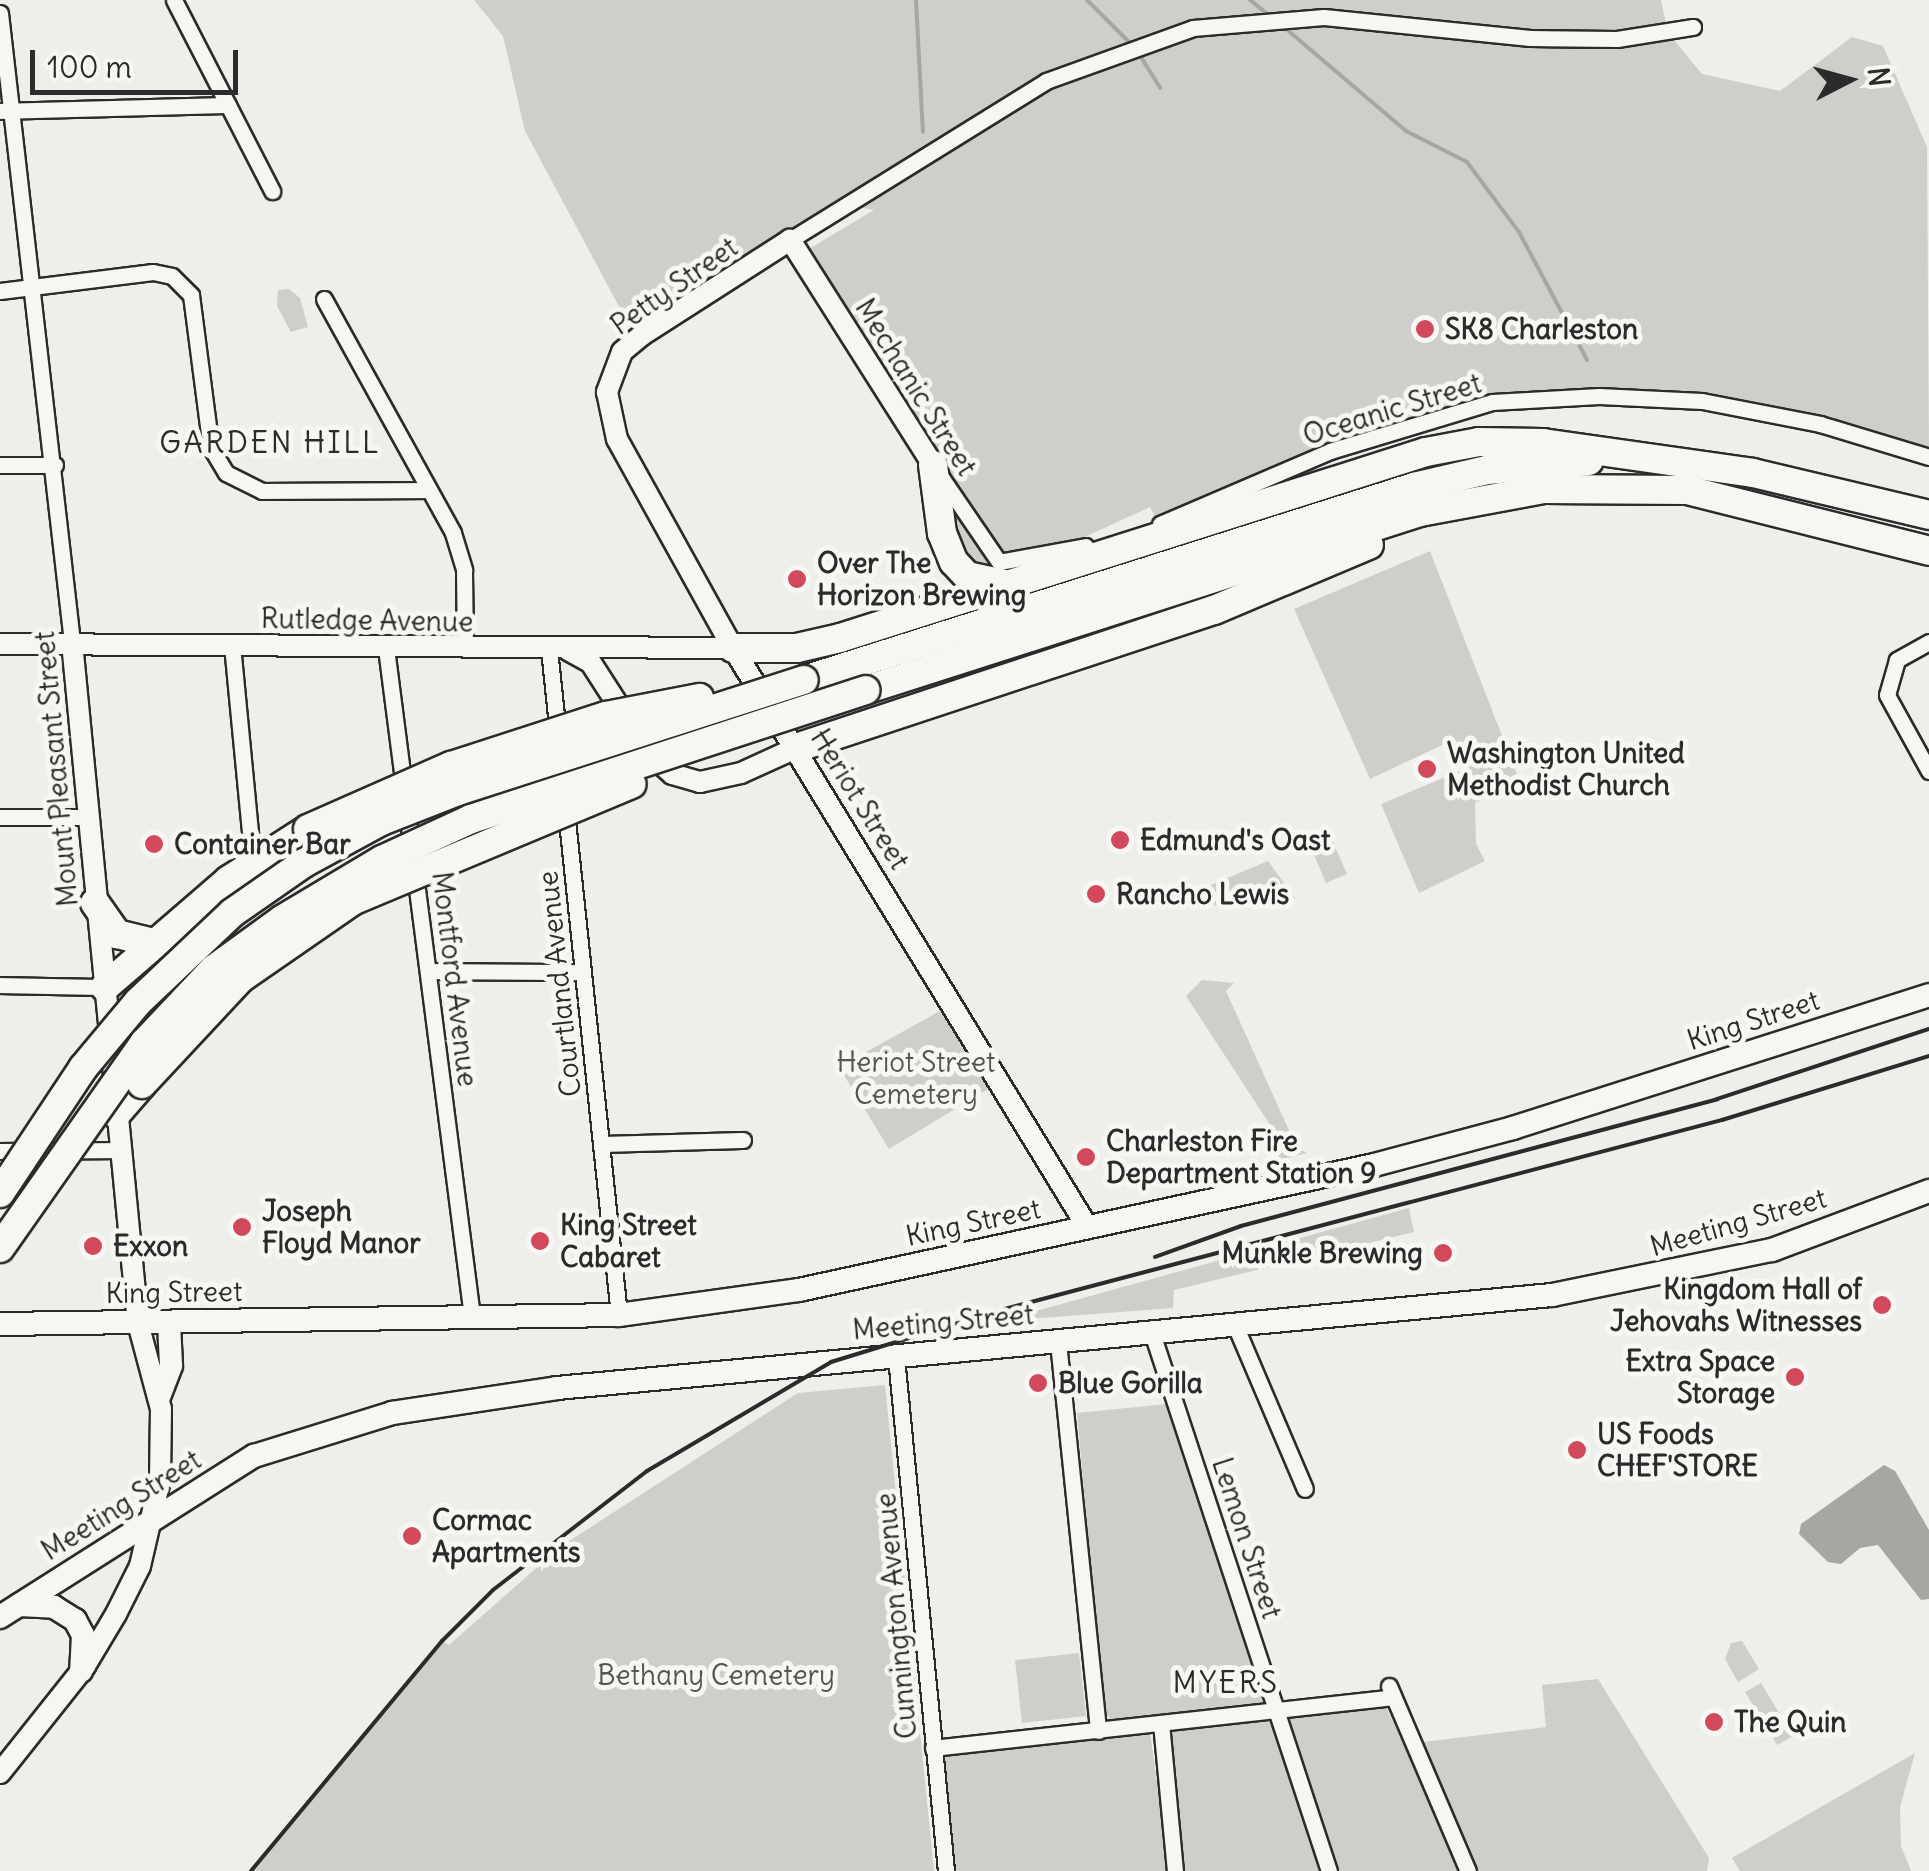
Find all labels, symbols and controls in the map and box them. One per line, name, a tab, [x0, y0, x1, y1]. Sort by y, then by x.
scale bar	[35, 30, 242, 92]
north arrow	[1799, 30, 1899, 130]
text: 100 m	[47, 48, 132, 86]
text: N	[1860, 65, 1898, 88]
street label: Petty Street	[604, 230, 744, 342]
street label: Mechanic Street	[848, 292, 984, 482]
place label: SK8 Charleston	[1445, 312, 1638, 346]
marker: SK8 Charleston	[1414, 318, 1436, 340]
street label: Oceanic Street	[1299, 366, 1485, 452]
district label: GARDEN HILL	[159, 424, 381, 460]
place label: Over The Horizon Brewing	[817, 546, 1026, 612]
marker: Over The Horizon Brewing	[786, 568, 808, 590]
street label: Rutledge Avenue	[260, 601, 474, 639]
street label: Mount Pleasant Street	[27, 630, 85, 908]
street label: Heriot Street	[804, 723, 916, 875]
place label: Washington United Methodist Church	[1447, 736, 1685, 802]
marker: Washington United Methodist Church	[1416, 758, 1438, 780]
place label: Edmund's Oast	[1140, 823, 1331, 857]
place label: Container Bar	[174, 827, 351, 861]
marker: Edmund's Oast	[1109, 829, 1131, 851]
marker: Container Bar	[143, 833, 165, 855]
street label: Montford Avenue	[425, 870, 485, 1088]
street label: Courtland Avenue	[530, 870, 588, 1098]
place label: Rancho Lewis	[1116, 877, 1289, 911]
marker: Rancho Lewis	[1085, 883, 1107, 905]
street label: King Street	[1683, 983, 1823, 1057]
park label: Heriot Street Cemetery	[836, 1045, 996, 1111]
place label: Charleston Fire Department Station 9	[1106, 1124, 1376, 1190]
marker: Charleston Fire Department Station 9	[1075, 1146, 1097, 1168]
street label: Meeting Street	[1646, 1181, 1830, 1263]
street label: King Street	[903, 1191, 1043, 1253]
place label: Joseph Floyd Manor	[262, 1194, 421, 1260]
place label: King Street Cabaret	[560, 1208, 697, 1274]
marker: Joseph Floyd Manor	[231, 1216, 253, 1238]
place label: Exxon	[113, 1229, 188, 1263]
marker: King Street Cabaret	[529, 1230, 551, 1252]
marker: Exxon	[82, 1235, 104, 1257]
place label: Munkle Brewing	[1221, 1236, 1423, 1270]
marker: Munkle Brewing	[1432, 1242, 1454, 1264]
place label: Kingdom Hall of Jehovahs Witnesses	[1610, 1272, 1862, 1338]
street label: King Street	[105, 1274, 243, 1310]
marker: Kingdom Hall of Jehovahs Witnesses	[1871, 1294, 1893, 1316]
street label: Meeting Street	[851, 1297, 1035, 1347]
place label: Extra Space Storage	[1626, 1344, 1775, 1410]
place label: Blue Gorilla	[1058, 1366, 1203, 1400]
marker: Extra Space Storage	[1784, 1366, 1806, 1388]
marker: Blue Gorilla	[1027, 1372, 1049, 1394]
place label: US Foods CHEF'STORE	[1597, 1417, 1758, 1483]
marker: US Foods CHEF'STORE	[1566, 1439, 1588, 1461]
street label: Meeting Street	[35, 1443, 207, 1567]
street label: Lemon Street	[1205, 1453, 1289, 1623]
street label: Cunnington Avenue	[869, 1492, 923, 1740]
place label: Cormac Apartments	[432, 1503, 581, 1569]
marker: Cormac Apartments	[401, 1525, 423, 1547]
park label: Bethany Cemetery	[597, 1658, 835, 1692]
district label: MYERS	[1173, 1664, 1279, 1700]
place label: The Quin	[1734, 1705, 1847, 1739]
marker: The Quin	[1703, 1711, 1725, 1733]

